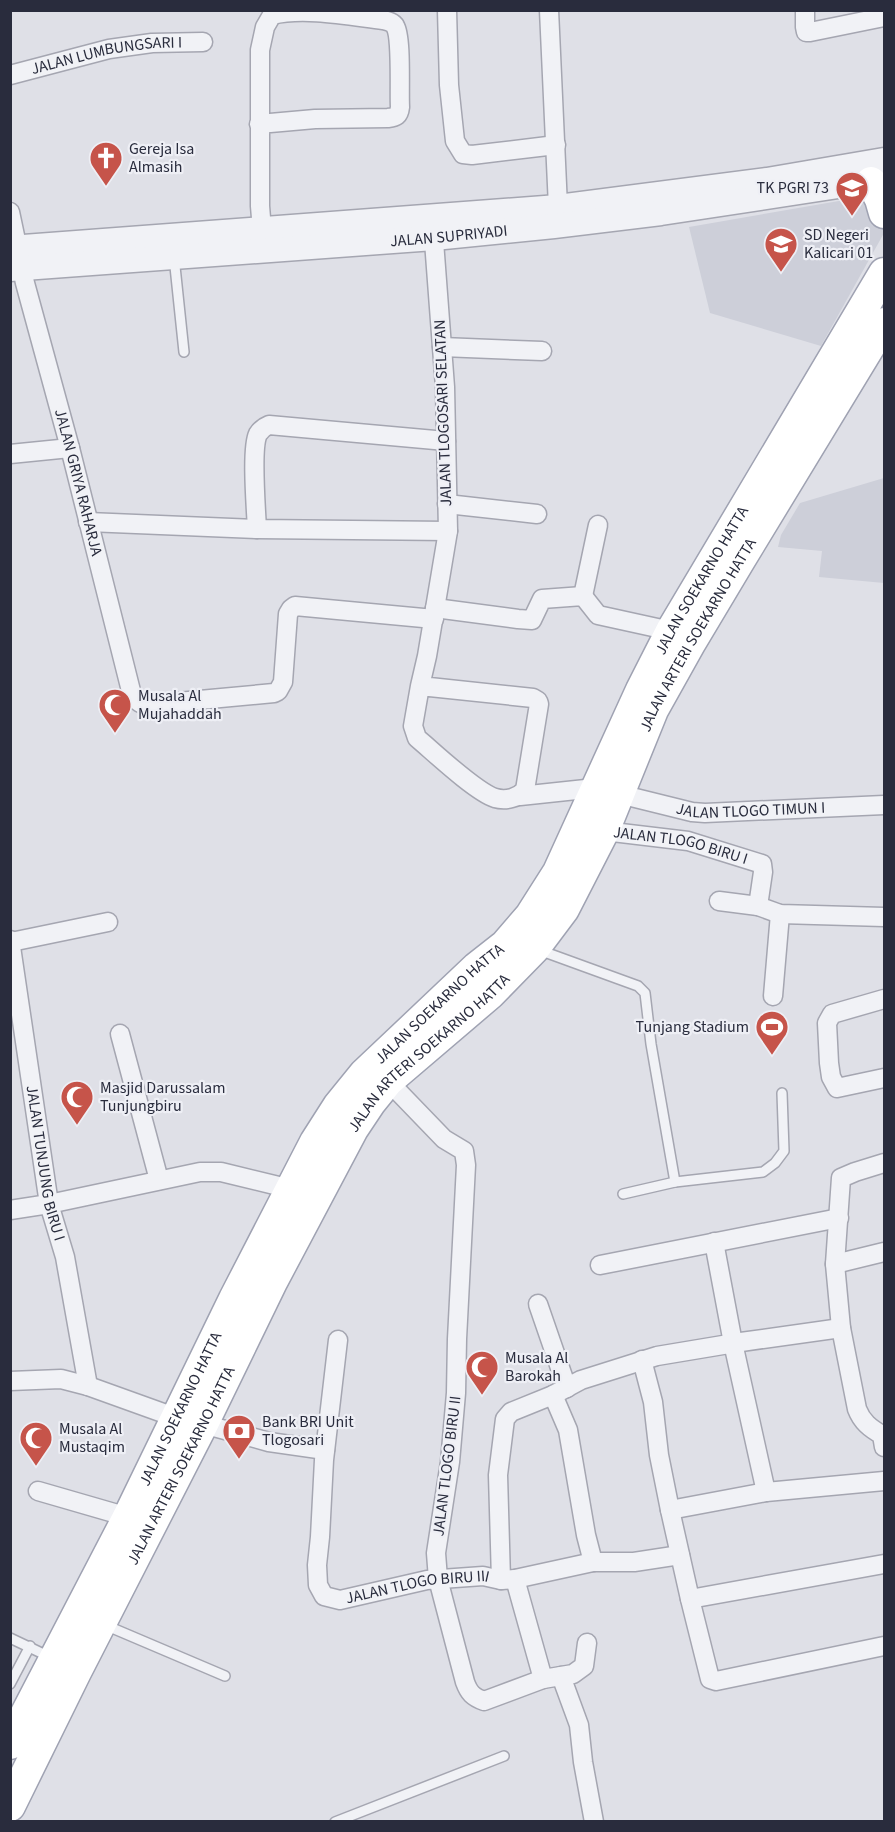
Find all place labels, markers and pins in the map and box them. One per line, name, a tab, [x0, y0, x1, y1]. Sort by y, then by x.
place label: Gereja Isa Almasih	[129, 138, 194, 178]
church icon: Gereja Isa Almasih	[88, 140, 124, 187]
school or university icon: TK PGRI 73	[834, 170, 870, 217]
place label: TK PGRI 73	[757, 177, 829, 199]
place label: SD Negeri Kalicari 01	[804, 224, 873, 264]
school or university icon: SD Negeri Kalicari 01	[763, 226, 799, 273]
place label: Musala Al Mujahaddah	[138, 685, 222, 725]
mosque icon: Musala Al Mujahaddah	[97, 687, 133, 734]
sports icon: Tunjang Stadium	[754, 1009, 790, 1056]
place label: Tunjang Stadium	[636, 1016, 749, 1038]
place label: Masjid Darussalam Tunjungbiru	[100, 1077, 225, 1117]
mosque icon: Masjid Darussalam Tunjungbiru	[59, 1079, 95, 1126]
place label: Musala Al Barokah	[505, 1347, 568, 1387]
mosque icon: Musala Al Barokah	[464, 1349, 500, 1396]
place label: Bank BRI Unit Tlogosari	[262, 1411, 354, 1451]
bank icon: Bank BRI Unit Tlogosari	[221, 1413, 257, 1460]
place label: Musala Al Mustaqim	[59, 1418, 125, 1458]
mosque icon: Musala Al Mustaqim	[18, 1420, 54, 1467]

